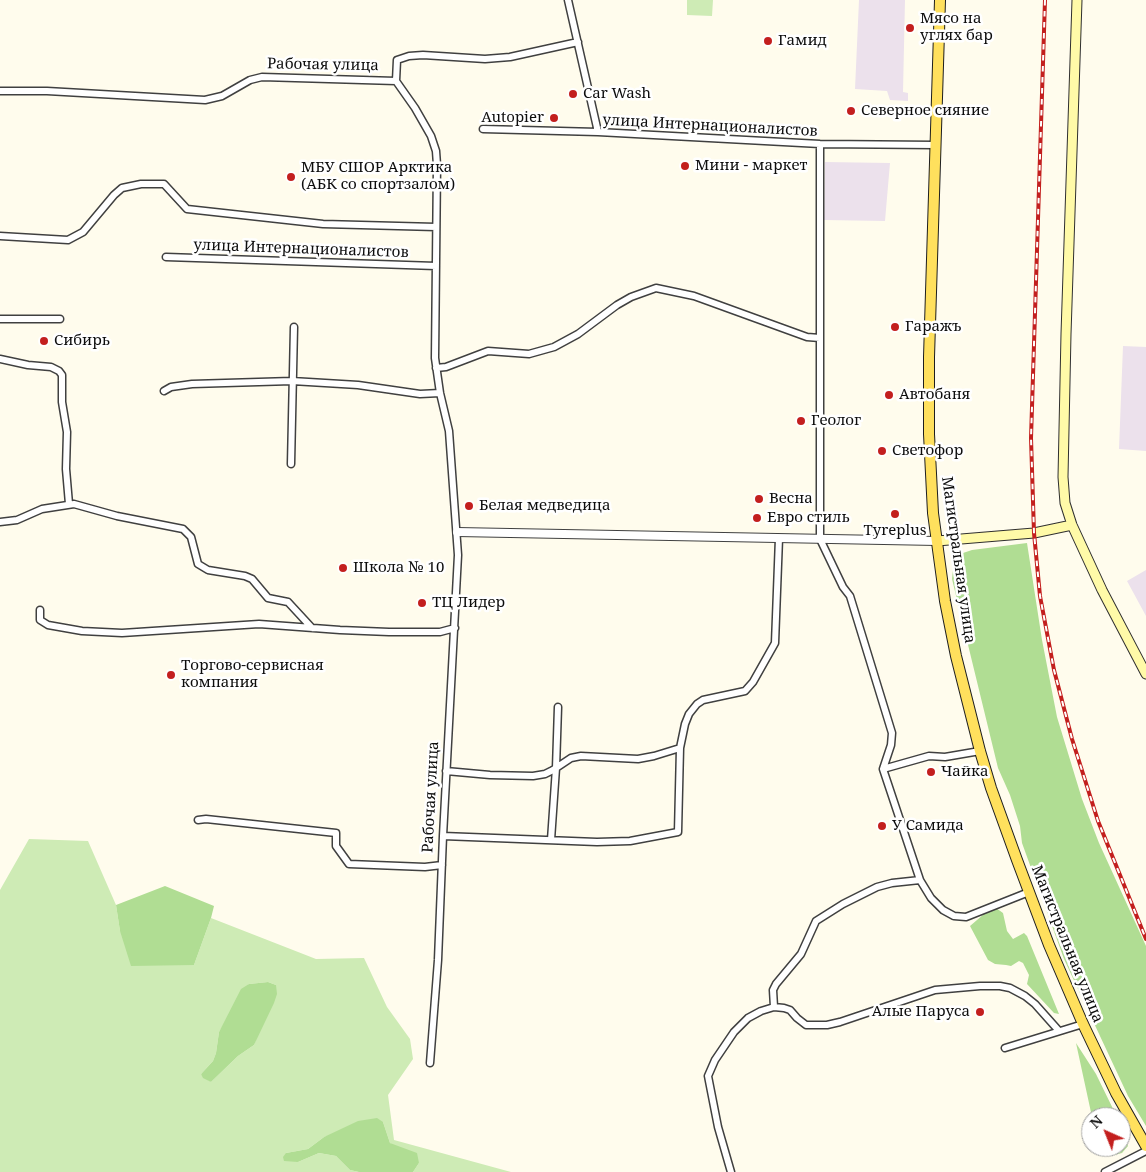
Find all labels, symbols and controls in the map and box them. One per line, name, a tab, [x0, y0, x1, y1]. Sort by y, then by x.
place label: Мясо на углях бар	[920, 10, 993, 45]
marker: Мясо на углях бар	[904, 22, 916, 34]
place label: Гамид	[778, 32, 827, 50]
marker: Гамид	[762, 35, 774, 47]
street label: Рабочая улица	[267, 55, 379, 75]
place label: Car Wash	[583, 85, 651, 103]
marker: Car Wash	[567, 88, 579, 100]
place label: Северное сияние	[861, 102, 989, 120]
marker: Северное сияние	[845, 105, 857, 117]
place label: Autopier	[481, 109, 544, 127]
street label: улица Интернационалистов	[602, 111, 818, 141]
marker: Autopier	[548, 112, 560, 124]
place label: Мини - маркет	[695, 157, 807, 175]
place label: МБУ СШОР Арктика (АБК со спортзалом)	[301, 159, 455, 194]
marker: Мини - маркет	[679, 160, 691, 172]
marker: МБУ СШОР Арктика (АБК со спортзалом)	[285, 171, 297, 183]
street label: улица Интернационалистов	[193, 236, 409, 262]
place label: Гаражъ	[905, 318, 961, 336]
marker: Гаражъ	[889, 321, 901, 333]
place label: Сибирь	[54, 332, 110, 350]
marker: Сибирь	[38, 335, 50, 347]
place label: Автобаня	[899, 386, 970, 404]
marker: Автобаня	[883, 389, 895, 401]
place label: Геолог	[811, 412, 861, 430]
marker: Геолог	[795, 415, 807, 427]
place label: Светофор	[892, 442, 963, 460]
marker: Светофор	[876, 445, 888, 457]
street label: Магистральная улица	[937, 475, 979, 645]
place label: Весна	[769, 490, 813, 508]
marker: Весна	[753, 493, 765, 505]
place label: Белая медведица	[479, 497, 610, 515]
marker: Белая медведица	[463, 500, 475, 512]
marker: Tyreplus	[889, 508, 901, 520]
place label: Евро стиль	[767, 509, 850, 527]
marker: Евро стиль	[751, 512, 763, 524]
place label: Tyreplus	[864, 522, 926, 540]
place label: Школа № 10	[353, 559, 444, 577]
marker: Школа № 10	[337, 562, 349, 574]
place label: ТЦ Лидер	[432, 594, 505, 612]
marker: ТЦ Лидер	[416, 597, 428, 609]
place label: Торгово-сервисная компания	[181, 657, 324, 692]
marker: Торгово-сервисная компания	[165, 669, 177, 681]
street label: Рабочая улица	[419, 741, 443, 853]
place label: Чайка	[941, 763, 988, 781]
marker: Чайка	[925, 766, 937, 778]
place label: У Самида	[892, 817, 964, 835]
marker: У Самида	[876, 820, 888, 832]
street label: Магистральная улица	[1027, 863, 1107, 1025]
place label: Алые Паруса	[872, 1003, 970, 1021]
marker: Алые Паруса	[974, 1006, 986, 1018]
north arrow	[1081, 1107, 1131, 1157]
text: N	[1085, 1111, 1106, 1132]

